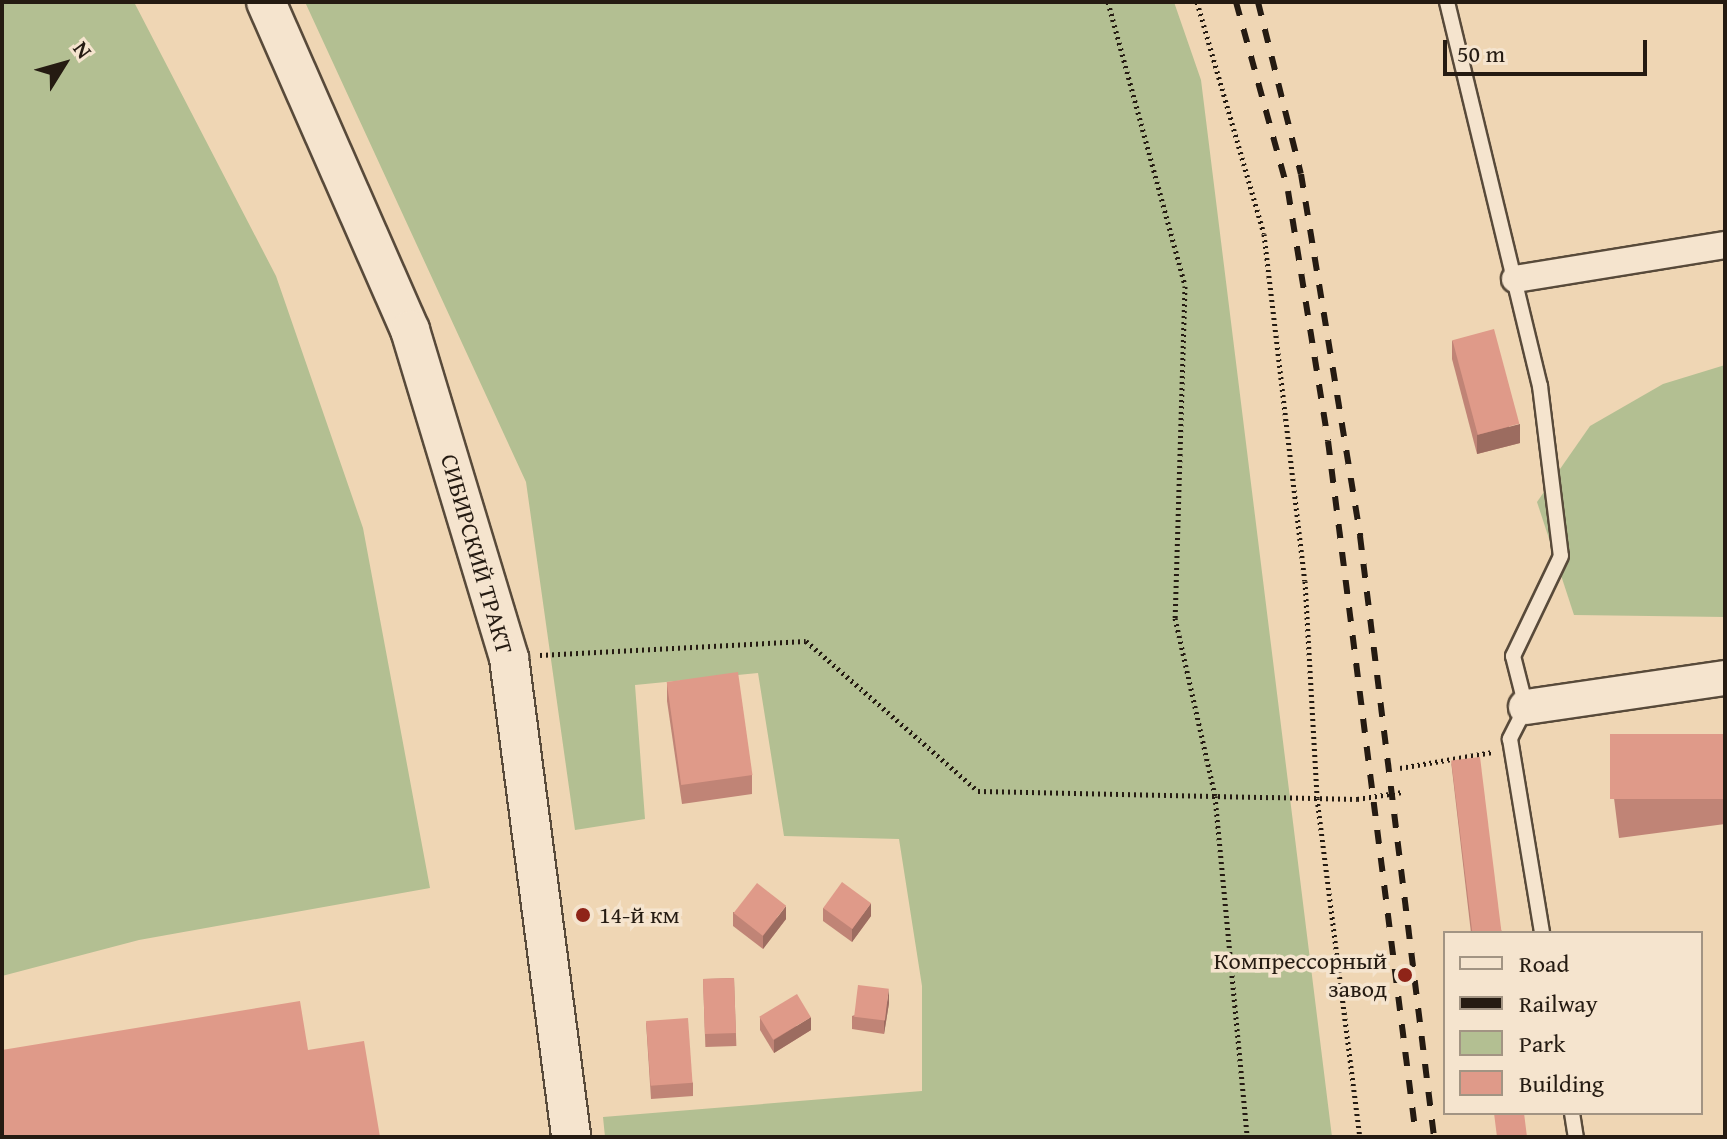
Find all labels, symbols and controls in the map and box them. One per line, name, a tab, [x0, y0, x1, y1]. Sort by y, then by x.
north arrow	[24, 24, 104, 104]
scale bar	[1447, 24, 1651, 74]
text: N	[66, 34, 100, 65]
text: 50 m	[1457, 36, 1505, 71]
street label: СИБИРСКИЙ ТРАКТ	[435, 451, 519, 657]
place label: 14-й км	[599, 901, 680, 929]
marker: 14-й км	[574, 906, 592, 924]
legend	[1443, 931, 1703, 1115]
text: Road	[1519, 946, 1569, 981]
place label: Компрессорный завод	[1214, 947, 1387, 1003]
marker: Компрессорный завод	[1394, 964, 1416, 986]
text: Railway	[1519, 986, 1598, 1021]
text: Park	[1519, 1026, 1565, 1061]
text: Building	[1519, 1066, 1604, 1101]

